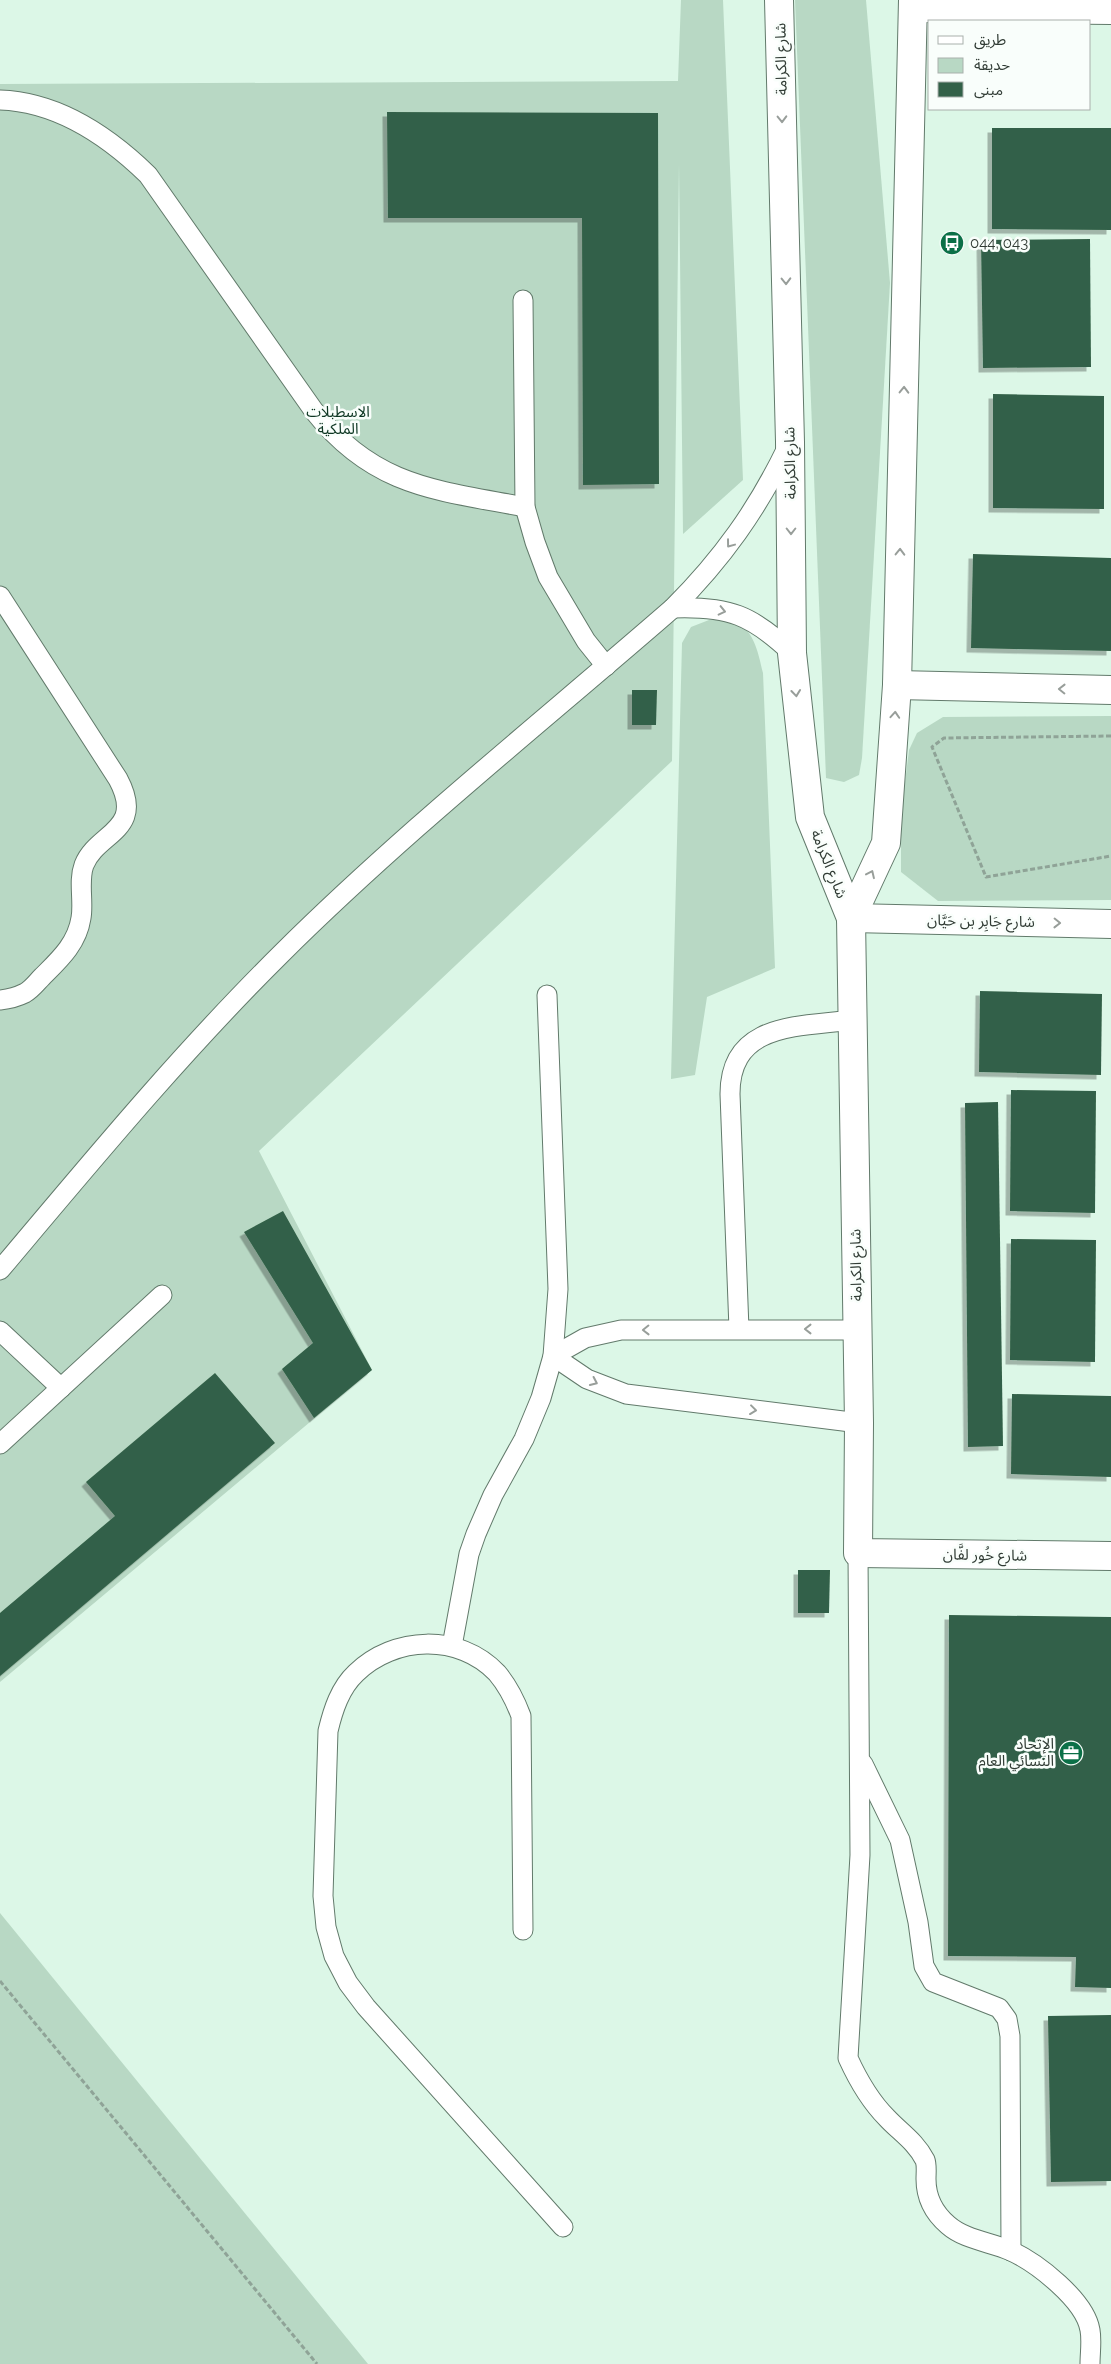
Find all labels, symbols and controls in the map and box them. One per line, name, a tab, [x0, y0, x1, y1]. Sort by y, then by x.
legend	[928, 20, 1091, 110]
street label: شارع الكرامة	[771, 22, 794, 95]
text: طريق	[974, 31, 1006, 50]
text: حديقة	[974, 56, 1010, 74]
text: مبنى	[974, 81, 1003, 99]
one-way arrow	[777, 115, 787, 123]
bus stop icon: 044, 043	[939, 230, 965, 256]
place label: 044, 043	[970, 234, 1028, 252]
one-way arrow	[781, 278, 791, 285]
one-way arrow	[899, 385, 909, 393]
park label: الاسطبلات الملكية	[306, 403, 370, 438]
street label: شارع الكرامة	[780, 426, 803, 499]
one-way arrow	[786, 528, 796, 535]
one-way arrow	[727, 538, 736, 548]
one-way arrow	[895, 548, 905, 556]
one-way arrow	[717, 605, 726, 615]
one-way arrow	[1058, 684, 1066, 694]
one-way arrow	[790, 690, 801, 698]
one-way arrow	[889, 710, 900, 718]
street label: شارع الكرامة	[804, 827, 851, 902]
one-way arrow	[865, 870, 876, 879]
street label: شارع جَابِر بن حَيَّان	[927, 911, 1035, 934]
one-way arrow	[1054, 918, 1061, 928]
street label: شارع الكرامة	[846, 1228, 869, 1301]
one-way arrow	[804, 1324, 812, 1334]
one-way arrow	[641, 1325, 649, 1335]
one-way arrow	[589, 1376, 598, 1386]
one-way arrow	[749, 1404, 757, 1415]
street label: شارع خُور لفَّان	[943, 1543, 1028, 1568]
place label: الإتحاد النسائي العام	[978, 1735, 1054, 1772]
office icon: الإتحاد النسائي العام	[1058, 1740, 1084, 1766]

